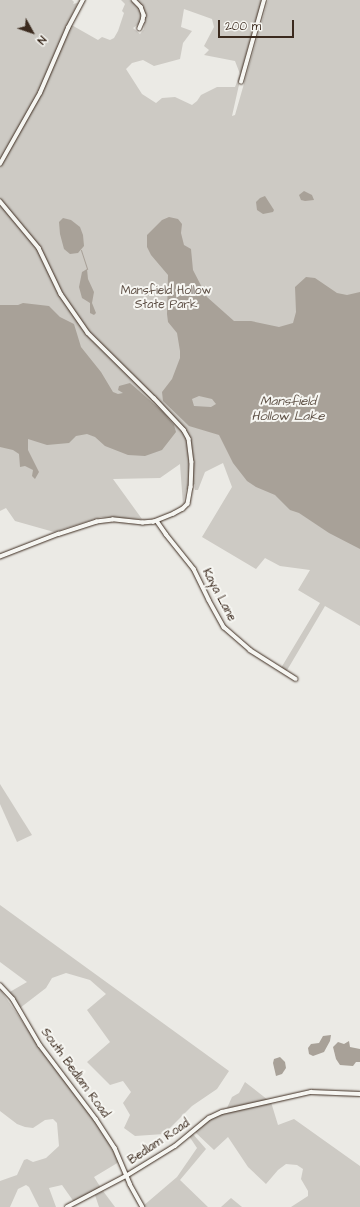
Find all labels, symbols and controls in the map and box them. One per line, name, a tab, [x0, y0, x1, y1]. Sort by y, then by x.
north arrow	[12, 12, 52, 52]
scale bar	[220, 12, 296, 38]
text: 200 m	[225, 18, 261, 35]
text: N	[34, 33, 50, 48]
park label: Mansfield Hollow State Park	[121, 284, 211, 312]
water label: Mansfield Hollow Lake	[252, 394, 324, 425]
street label: Kaya Lane	[199, 566, 239, 624]
street label: South Bedlam Road	[38, 1025, 112, 1121]
street label: Bedlam Road	[126, 1116, 192, 1168]

